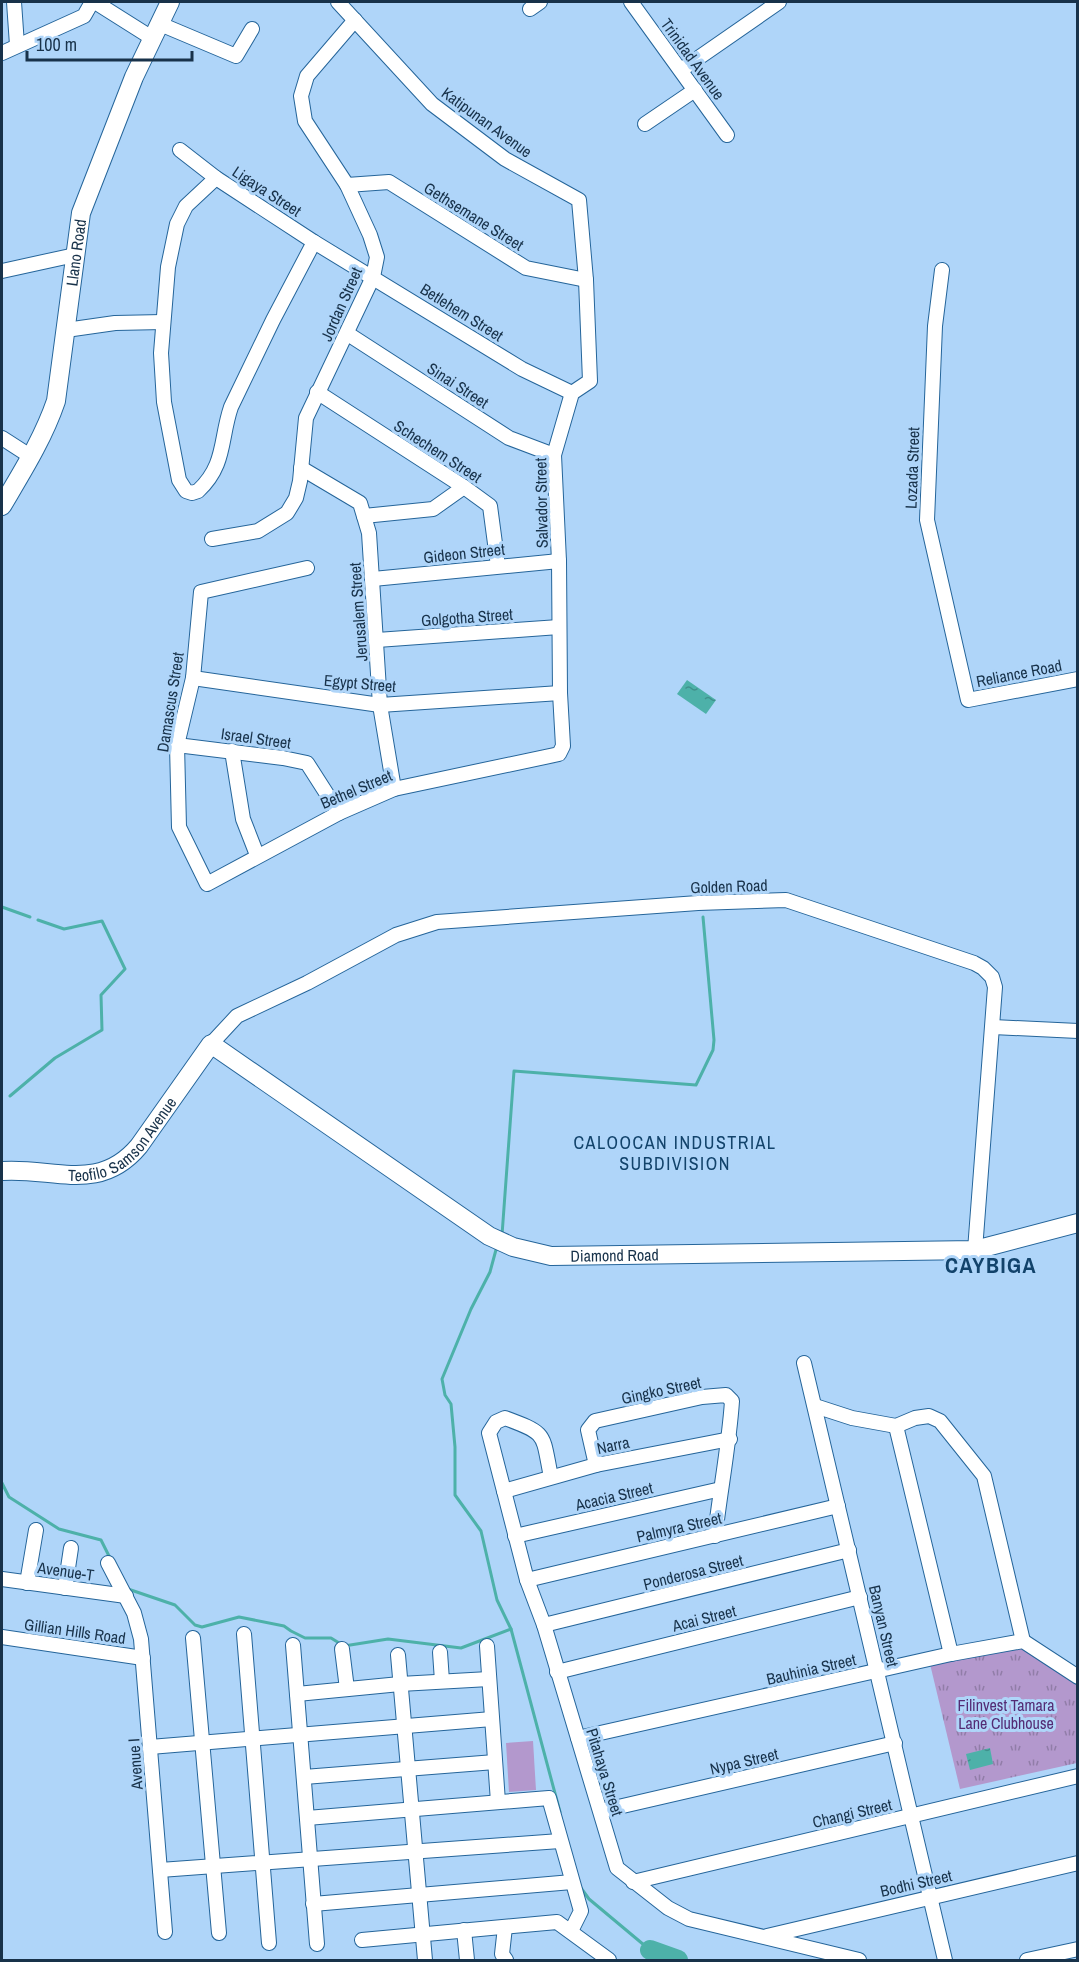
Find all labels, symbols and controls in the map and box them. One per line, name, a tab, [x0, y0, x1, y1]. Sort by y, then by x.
street label: Trinidad Avenue	[656, 14, 730, 104]
scale bar	[27, 24, 192, 62]
text: 100 m	[36, 32, 77, 57]
street label: Katipunan Avenue	[437, 82, 537, 162]
street label: Ligaya Street	[228, 161, 306, 222]
street label: Gethsemane Street	[420, 177, 528, 256]
street label: Llano Road	[60, 218, 91, 287]
street label: Jordan Street	[315, 263, 367, 344]
street label: Betlehem Street	[416, 278, 508, 346]
street label: Sinai Street	[423, 357, 493, 413]
street label: Schechem Street	[390, 414, 486, 488]
street label: Lozada Street	[900, 426, 924, 509]
street label: Salvador Street	[529, 457, 553, 548]
street label: Gideon Street	[422, 538, 506, 568]
street label: Jerusalem Street	[344, 561, 372, 662]
street label: Golgotha Street	[420, 603, 514, 631]
street label: Damascus Street	[151, 650, 189, 753]
street label: Reliance Road	[974, 654, 1064, 692]
street label: Egypt Street	[323, 669, 397, 697]
street label: Israel Street	[219, 722, 293, 754]
street label: Bethel Street	[317, 764, 396, 814]
street label: Golden Road	[690, 874, 768, 898]
street label: Teofilo Samson Avenue	[68, 1093, 181, 1186]
district label: CALOOCAN INDUSTRIAL SUBDIVISION	[573, 1130, 777, 1176]
street label: Diamond Road	[570, 1243, 659, 1267]
district label: CAYBIGA	[945, 1250, 1037, 1280]
street label: Gingko Street	[619, 1371, 703, 1409]
street label: Narra	[595, 1431, 632, 1459]
street label: Acacia Street	[572, 1476, 655, 1516]
street label: Palmyra Street	[634, 1506, 724, 1547]
street label: Ponderosa Street	[641, 1549, 746, 1595]
street label: Avenue-T	[35, 1556, 96, 1586]
street label: Banyan Street	[864, 1583, 904, 1669]
street label: Acai Street	[669, 1599, 738, 1637]
street label: Gillian Hills Road	[23, 1613, 127, 1649]
street label: Bauhinia Street	[764, 1648, 858, 1690]
park label: Filinvest Tamara Lane Clubhouse	[957, 1694, 1055, 1734]
street label: Pitahaya Street	[581, 1726, 629, 1819]
street label: Avenue I	[122, 1738, 148, 1791]
street label: Nypa Street	[708, 1742, 781, 1780]
street label: Changi Street	[810, 1793, 894, 1833]
street label: Bodhi Street	[878, 1864, 954, 1902]

